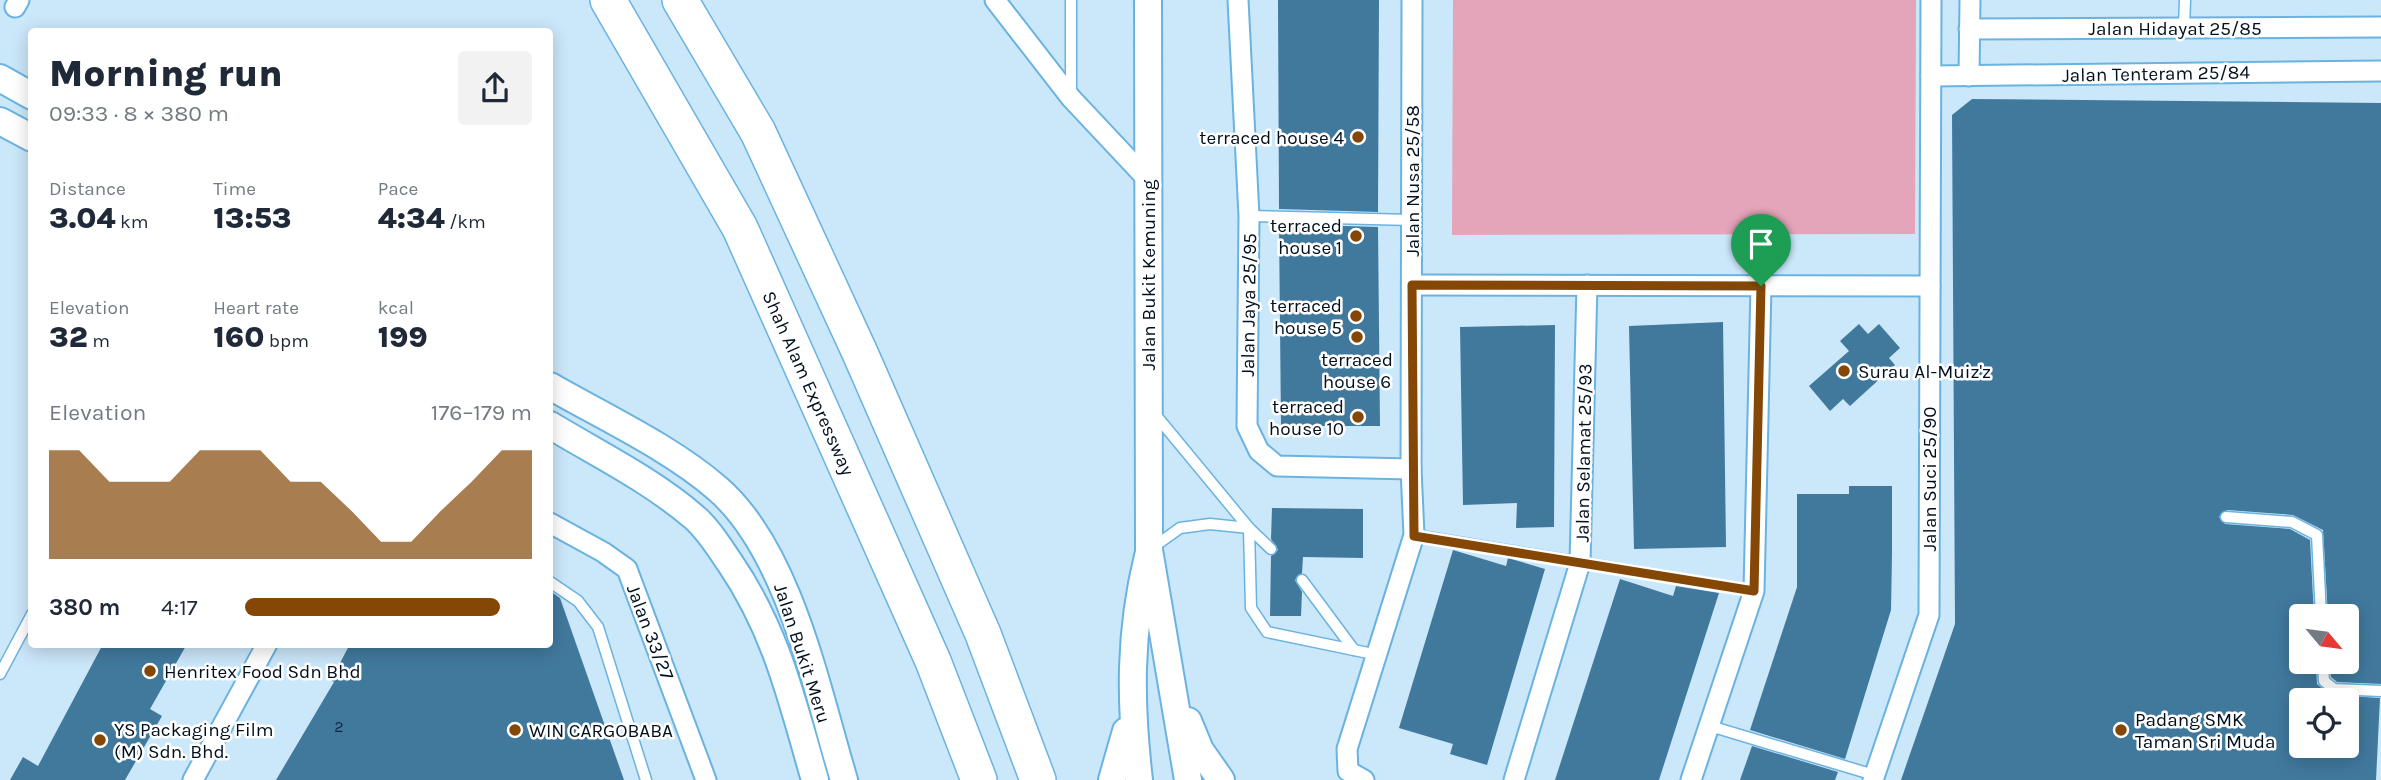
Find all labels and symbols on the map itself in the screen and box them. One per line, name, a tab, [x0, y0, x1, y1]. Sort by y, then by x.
street label: Jalan Hidayat 25/85	[2088, 18, 2262, 40]
street label: Jalan Tenteram 25/84	[2062, 61, 2251, 87]
street label: Jalan Nusa 25/58	[1402, 105, 1424, 257]
place label: terraced house 4	[1199, 127, 1344, 149]
marker: terraced house 4	[1350, 129, 1366, 145]
street label: Jalan Bukit Kemuning	[1138, 179, 1160, 371]
pin	[1731, 214, 1791, 286]
place label: terraced house 1	[1270, 215, 1342, 259]
marker: terraced house 1	[1348, 228, 1364, 244]
street label: Jalan Jaya 25/95	[1237, 233, 1261, 377]
street label: Shah Alam Expressway	[757, 288, 859, 479]
place label: terraced house 5	[1270, 295, 1342, 339]
marker: terraced house 5	[1348, 308, 1364, 324]
marker: terraced house 6	[1349, 329, 1365, 345]
place label: terraced house 6	[1321, 349, 1393, 393]
place label: Surau Al-Muiz'z	[1858, 361, 1991, 383]
street label: Jalan Selamat 25/93	[1571, 363, 1597, 543]
marker: Surau Al-Muiz'z	[1836, 363, 1852, 379]
place label: terraced house 10	[1269, 396, 1344, 440]
street label: Jalan Suci 25/90	[1919, 406, 1941, 552]
marker: terraced house 10	[1350, 409, 1366, 425]
street label: Jalan Bukit Meru	[769, 581, 835, 726]
street label: Jalan 33/27	[622, 582, 678, 683]
north arrow	[2289, 604, 2359, 674]
place label: Henritex Food Sdn Bhd	[164, 661, 361, 683]
marker: Henritex Food Sdn Bhd	[142, 663, 158, 679]
place label: Padang SMK Taman Sri Muda	[2135, 709, 2275, 753]
house number: 2	[334, 717, 344, 736]
place label: YS Packaging Film (M) Sdn. Bhd.	[114, 719, 274, 763]
place label: WIN CARGOBABA	[529, 720, 673, 742]
marker: WIN CARGOBABA	[507, 722, 523, 738]
marker: Padang SMK Taman Sri Muda	[2113, 722, 2129, 738]
marker: YS Packaging Film (M) Sdn. Bhd.	[92, 732, 108, 748]

